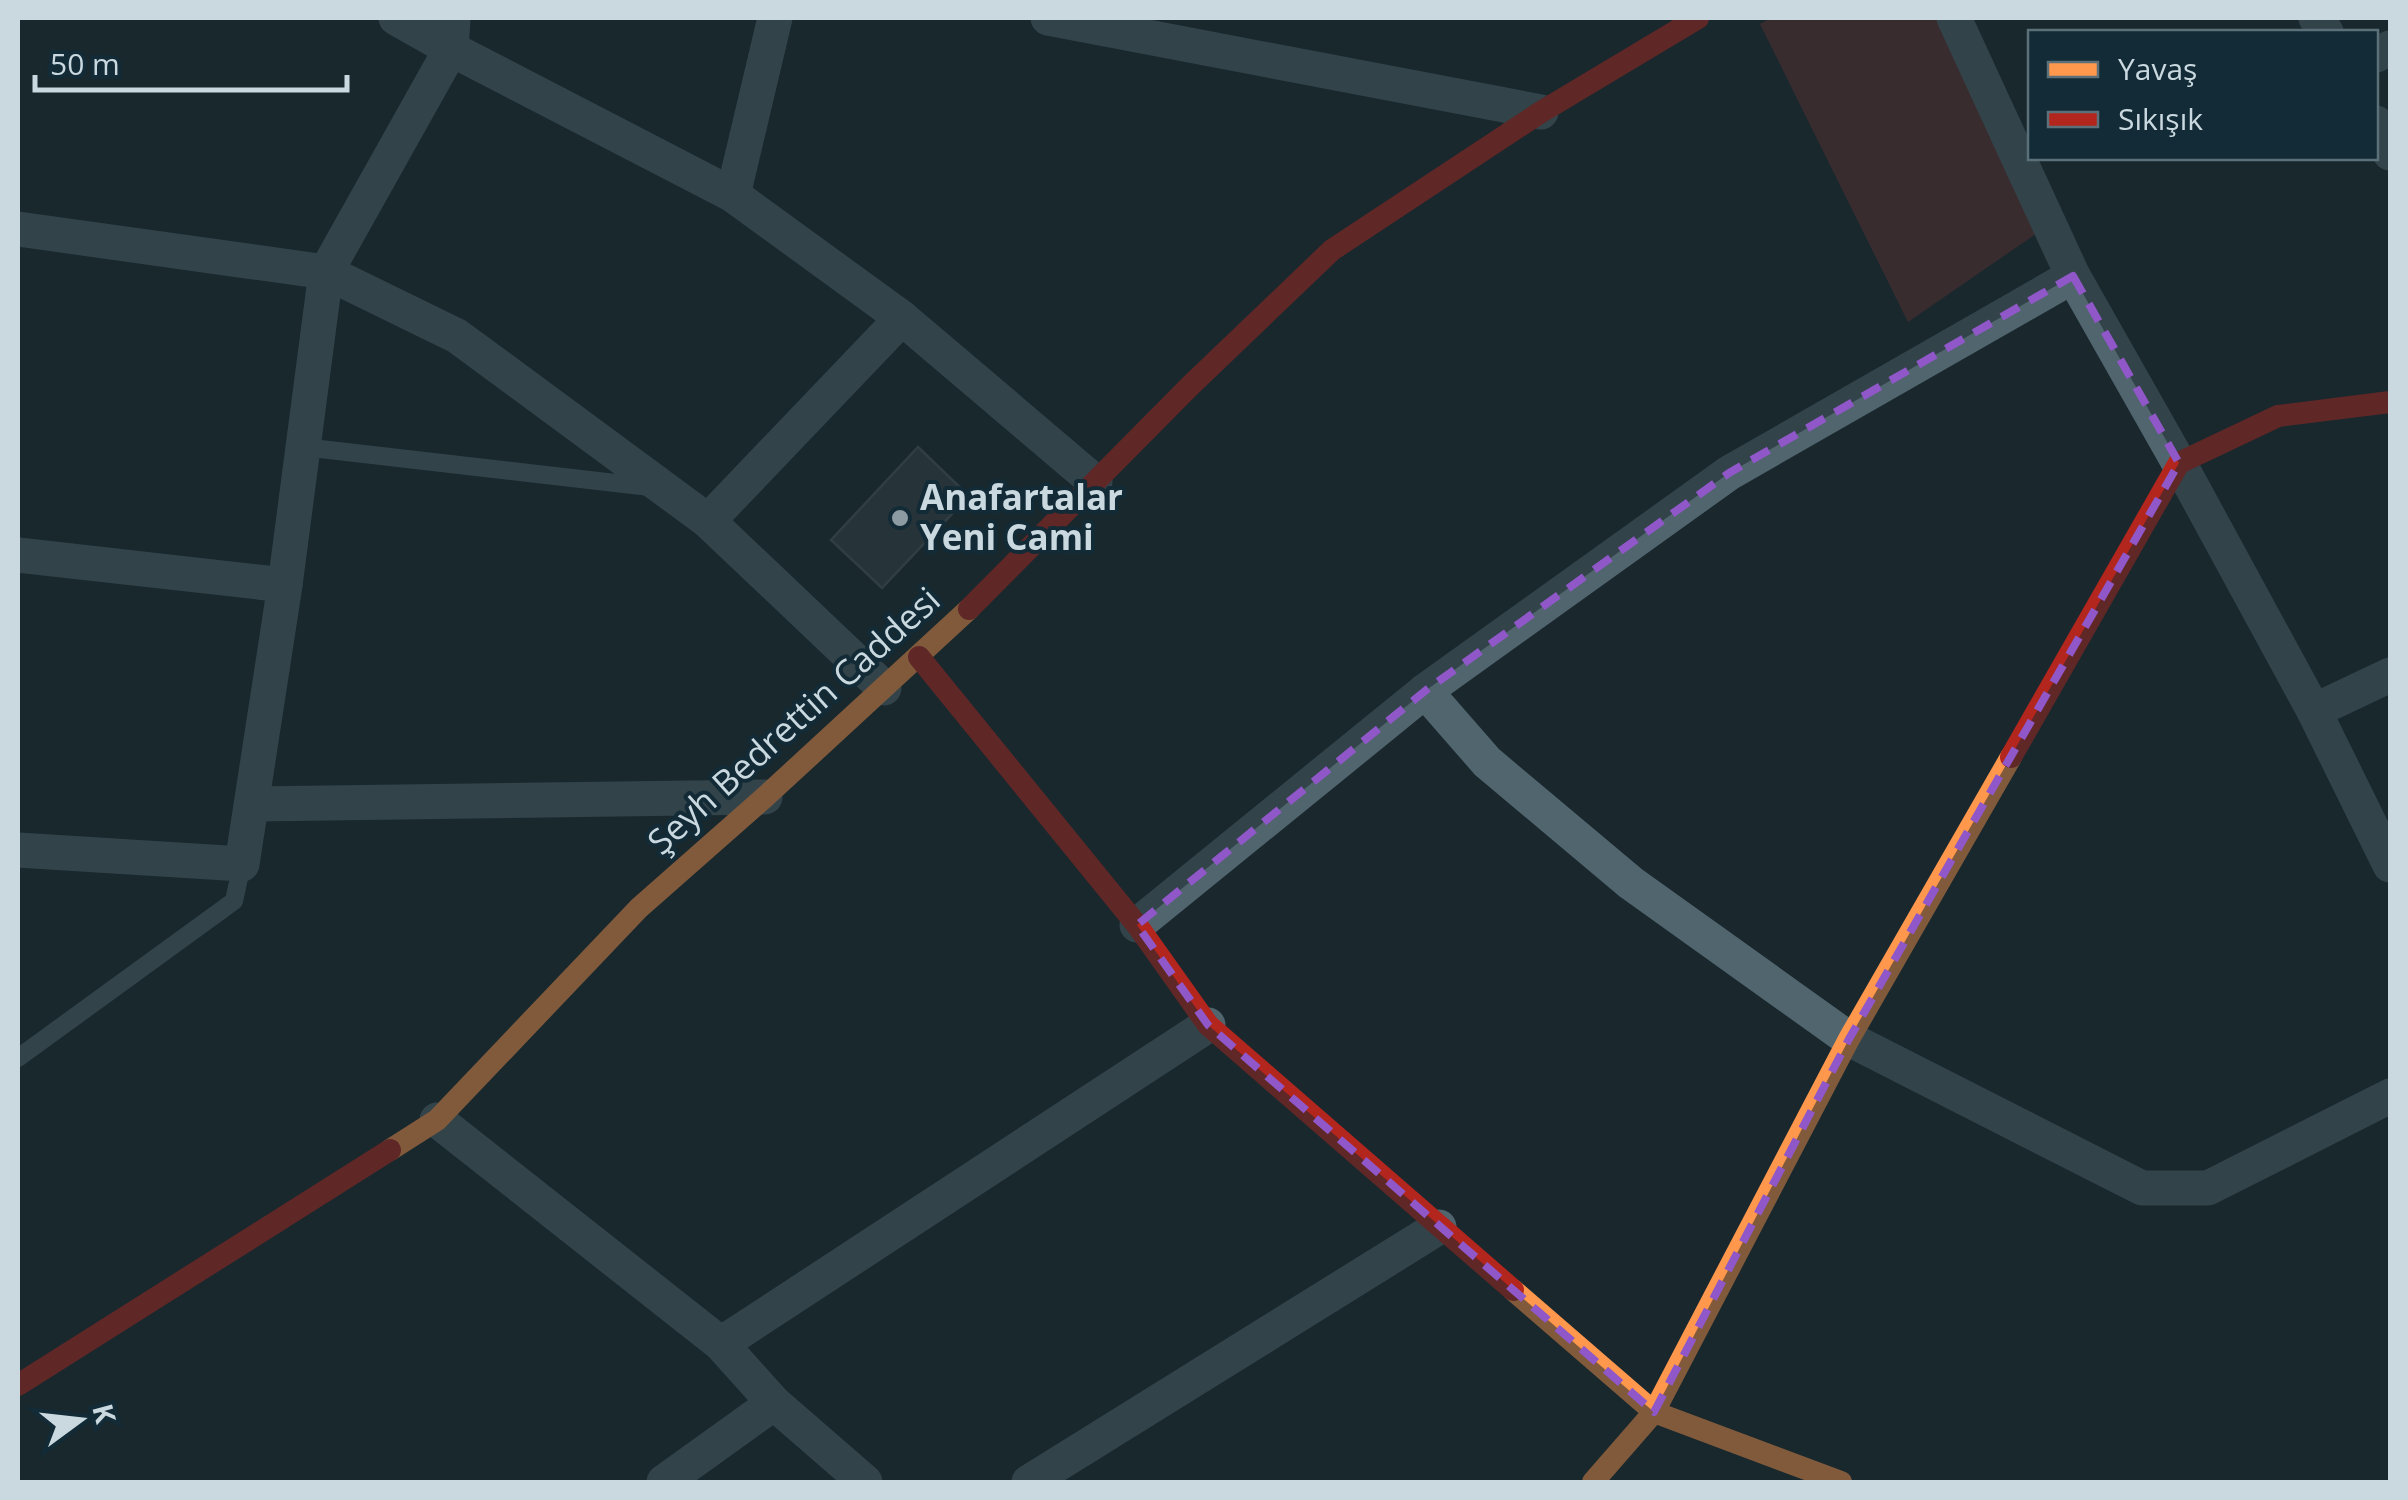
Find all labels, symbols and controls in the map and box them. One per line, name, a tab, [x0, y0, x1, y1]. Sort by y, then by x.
scale bar	[35, 30, 348, 92]
legend	[2028, 30, 2378, 160]
text: 50 m	[50, 43, 120, 84]
text: Yavaş	[2118, 48, 2197, 89]
text: Sıkışık	[2118, 98, 2203, 139]
place label: Anafartalar Yeni Cami	[920, 473, 1123, 560]
marker: Anafartalar Yeni Cami	[889, 507, 911, 529]
street label: Şeyh Bedrettin Caddesi	[637, 576, 949, 864]
north arrow	[30, 1370, 130, 1470]
text: K	[84, 1399, 126, 1428]

